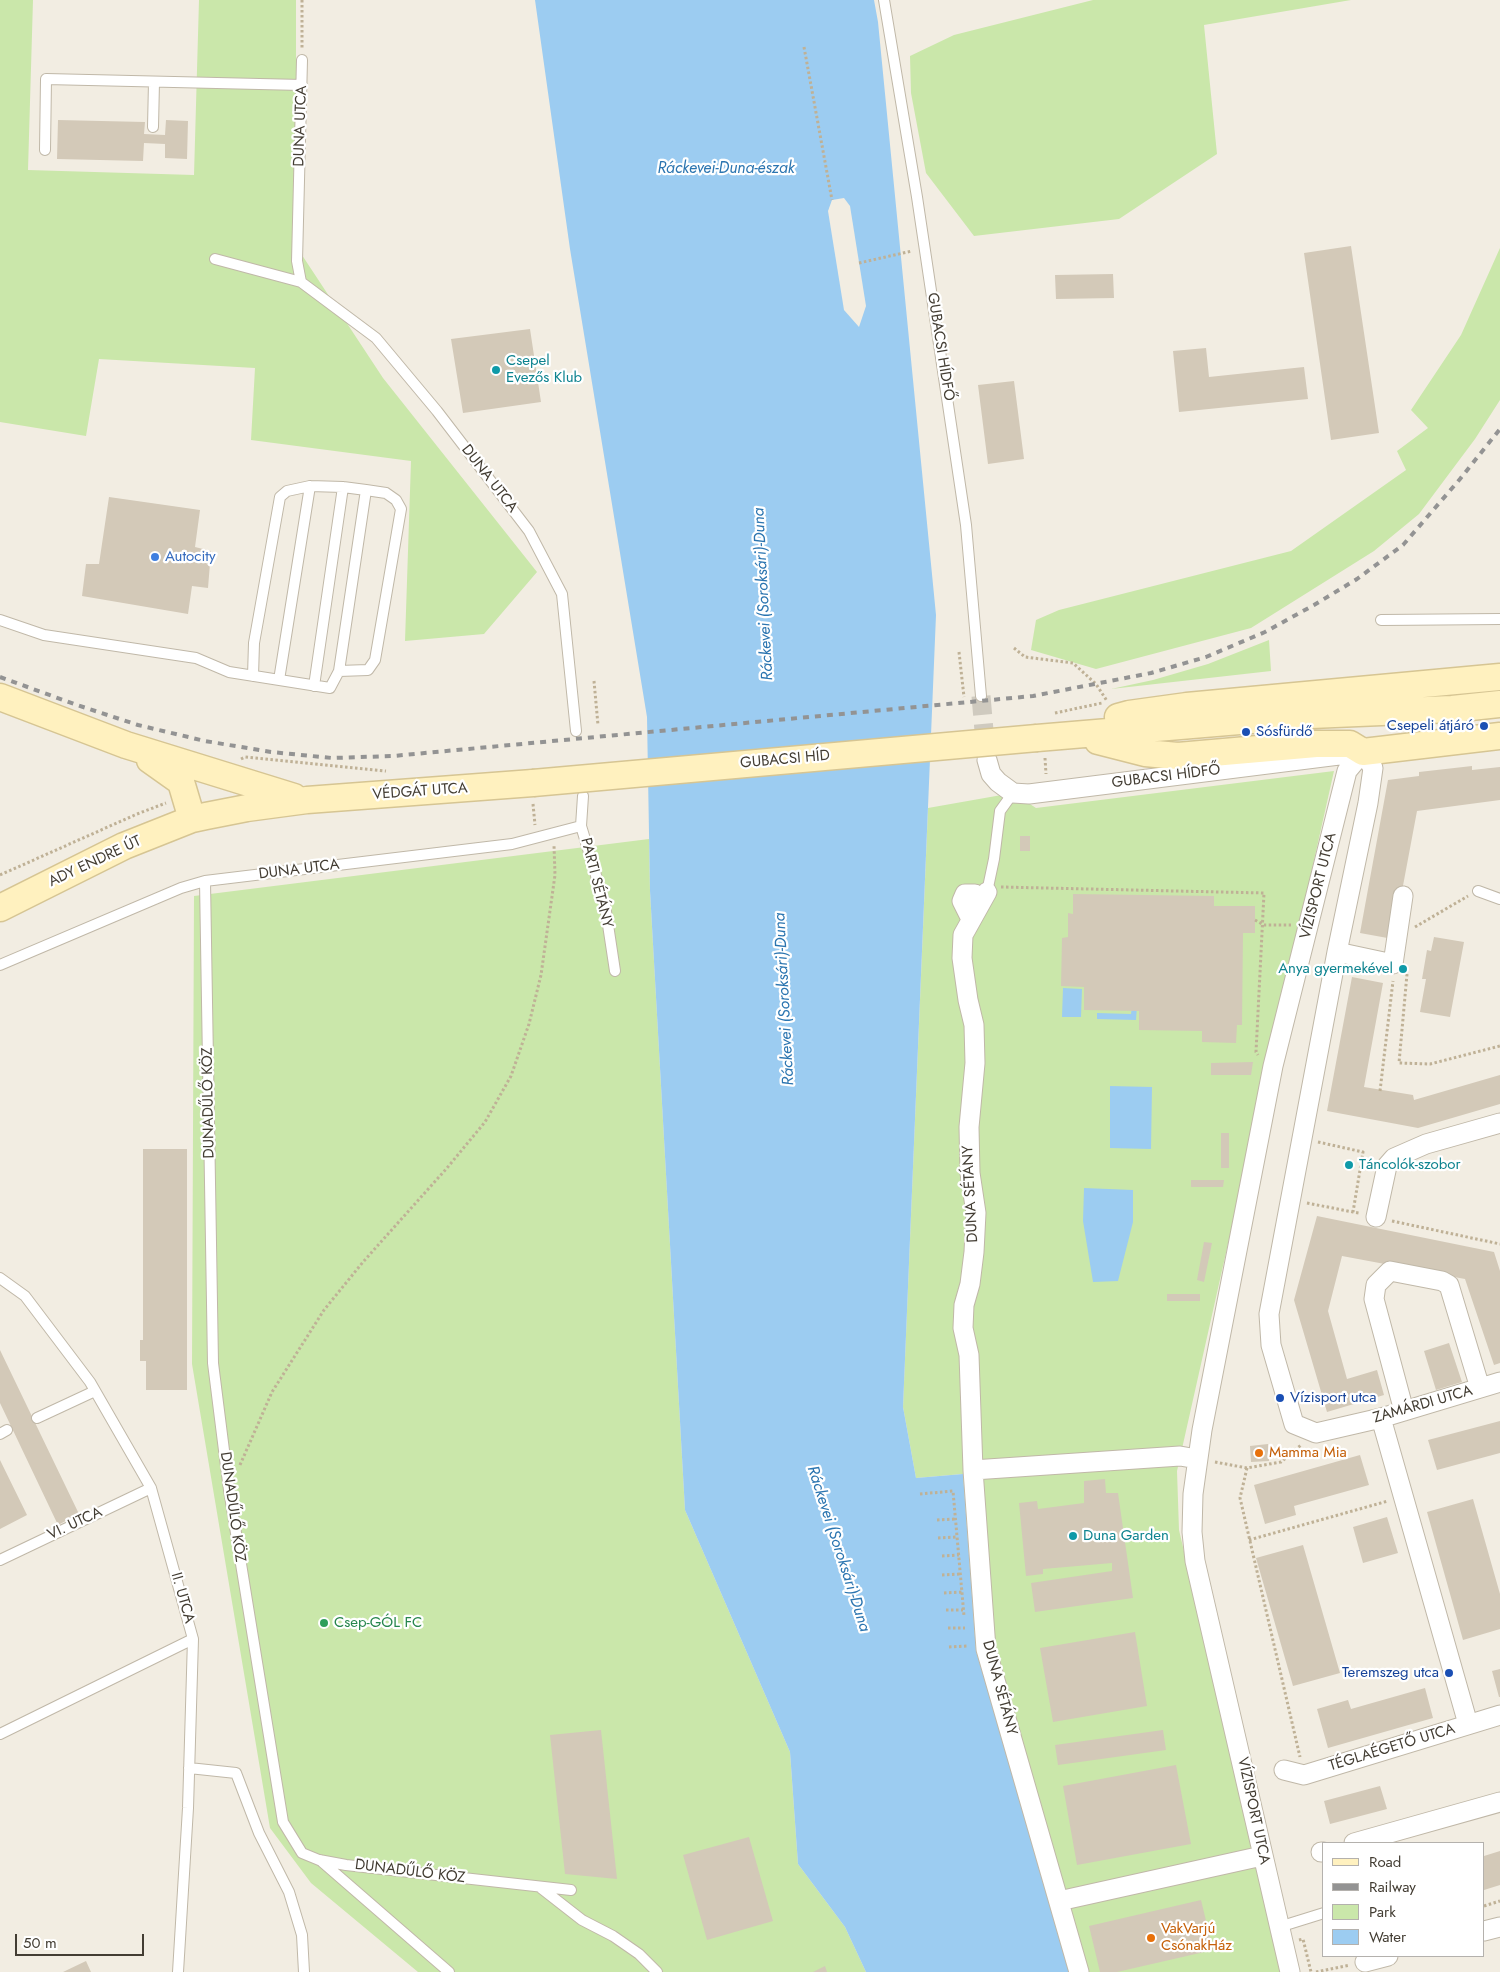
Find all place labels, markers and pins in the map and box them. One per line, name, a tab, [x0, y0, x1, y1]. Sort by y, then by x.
place label: Csepel Evezős Klub	[506, 352, 582, 387]
marker: Csepel Evezős Klub	[490, 364, 502, 376]
place label: Autocity	[165, 548, 216, 566]
marker: Autocity	[149, 551, 161, 563]
place label: Csepeli átjáró	[1387, 717, 1474, 735]
marker: Csepeli átjáró	[1478, 720, 1490, 732]
place label: Sósfürdő	[1256, 723, 1313, 741]
marker: Sósfürdő	[1240, 726, 1252, 738]
place label: Anya gyermekével	[1278, 960, 1393, 978]
marker: Anya gyermekével	[1397, 963, 1409, 975]
place label: Táncolók-szobor	[1359, 1156, 1461, 1174]
marker: Táncolók-szobor	[1343, 1159, 1355, 1171]
place label: Vízisport utca	[1290, 1389, 1376, 1407]
marker: Vízisport utca	[1274, 1392, 1286, 1404]
place label: Mamma Mia	[1269, 1444, 1347, 1462]
marker: Mamma Mia	[1253, 1447, 1265, 1459]
place label: Duna Garden	[1083, 1527, 1169, 1545]
marker: Duna Garden	[1067, 1530, 1079, 1542]
place label: Csep-GÓL FC	[334, 1614, 422, 1632]
marker: Csep-GÓL FC	[318, 1617, 330, 1629]
place label: Teremszeg utca	[1342, 1664, 1439, 1682]
marker: Teremszeg utca	[1443, 1667, 1455, 1679]
place label: VakVarjú CsónakHáz	[1161, 1920, 1232, 1955]
marker: VakVarjú CsónakHáz	[1145, 1932, 1157, 1944]

